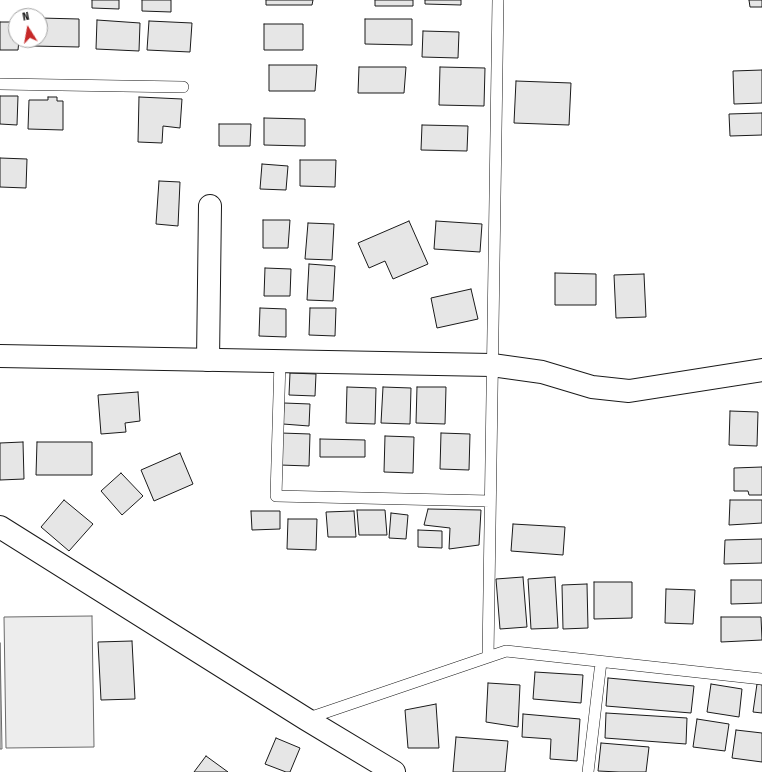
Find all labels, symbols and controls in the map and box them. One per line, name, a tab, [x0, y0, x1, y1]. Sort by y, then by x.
north arrow	[8, 8, 48, 48]
text: N	[21, 10, 30, 24]

